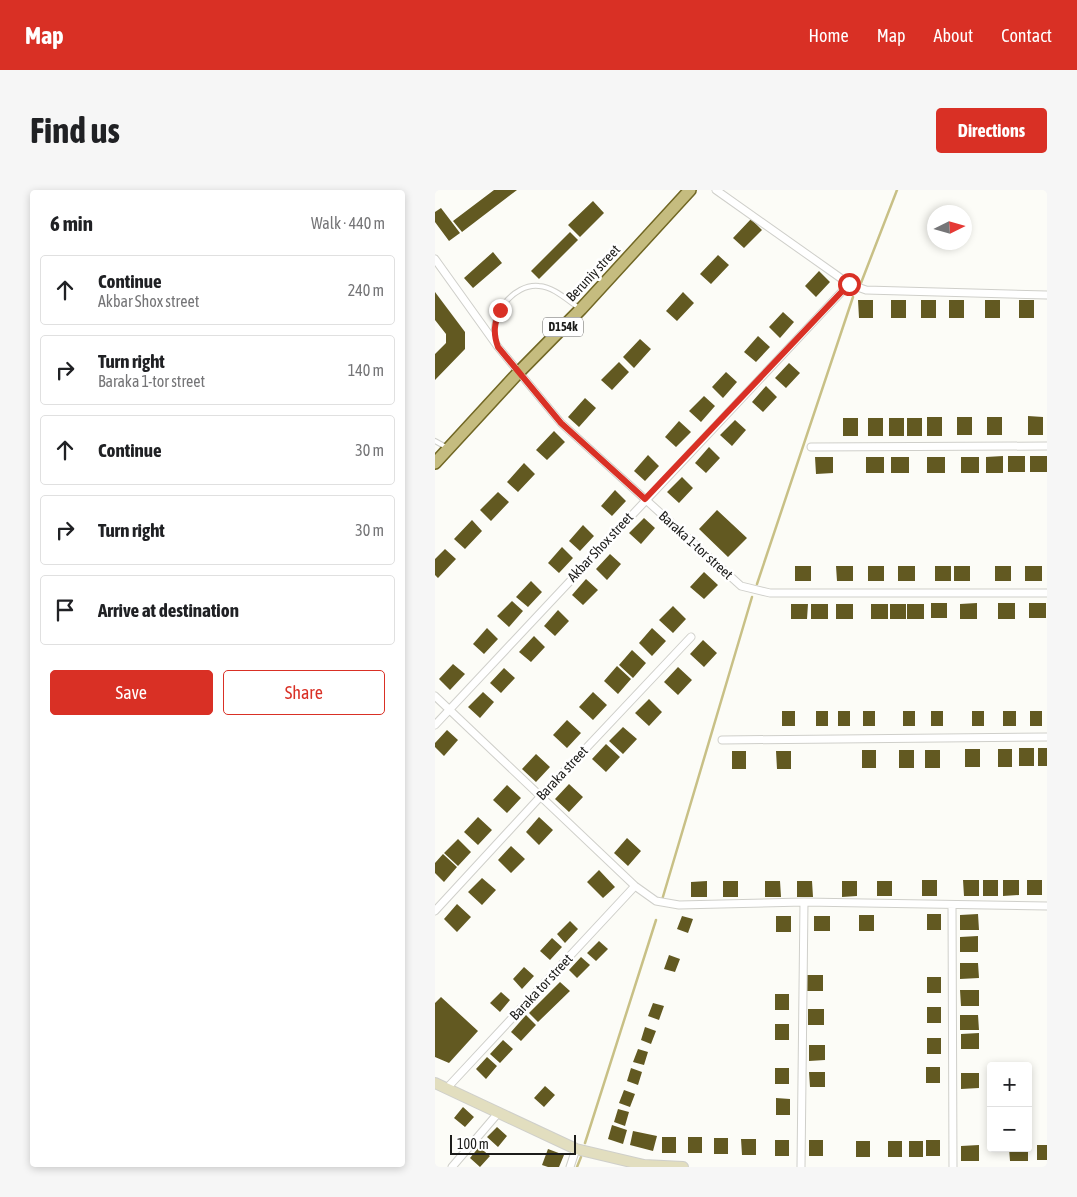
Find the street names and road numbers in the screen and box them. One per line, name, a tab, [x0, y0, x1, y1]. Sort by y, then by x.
street label: Beruniy street	[563, 241, 623, 305]
road number: D154k	[543, 318, 583, 336]
street label: Baraka 1-tor street	[656, 508, 736, 582]
street label: Akbar Shox street	[564, 509, 636, 585]
street label: Baraka street	[533, 743, 591, 803]
street label: Baraka tor street	[506, 951, 576, 1023]

